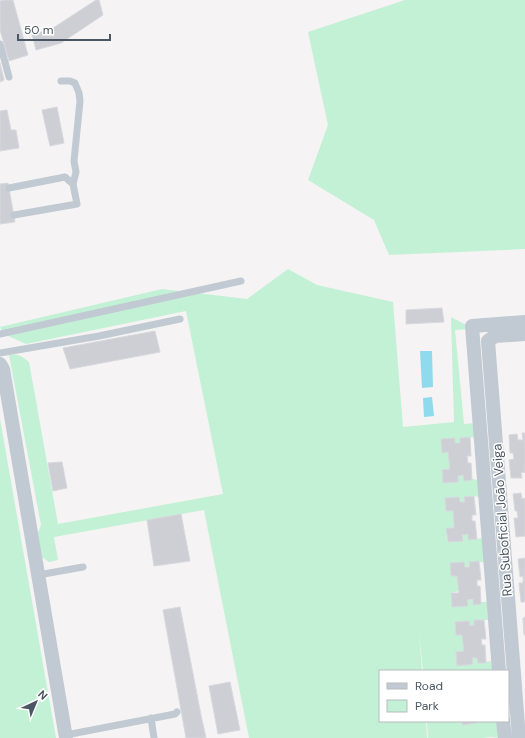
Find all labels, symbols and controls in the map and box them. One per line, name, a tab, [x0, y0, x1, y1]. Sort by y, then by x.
scale bar	[18, 16, 110, 42]
text: 50 m	[24, 22, 53, 38]
street label: Rua Suboficial João Veiga	[488, 443, 516, 597]
legend	[379, 670, 509, 722]
text: Road	[415, 678, 443, 694]
north arrow	[16, 682, 56, 722]
text: N	[35, 687, 51, 703]
text: Park	[415, 698, 439, 714]

